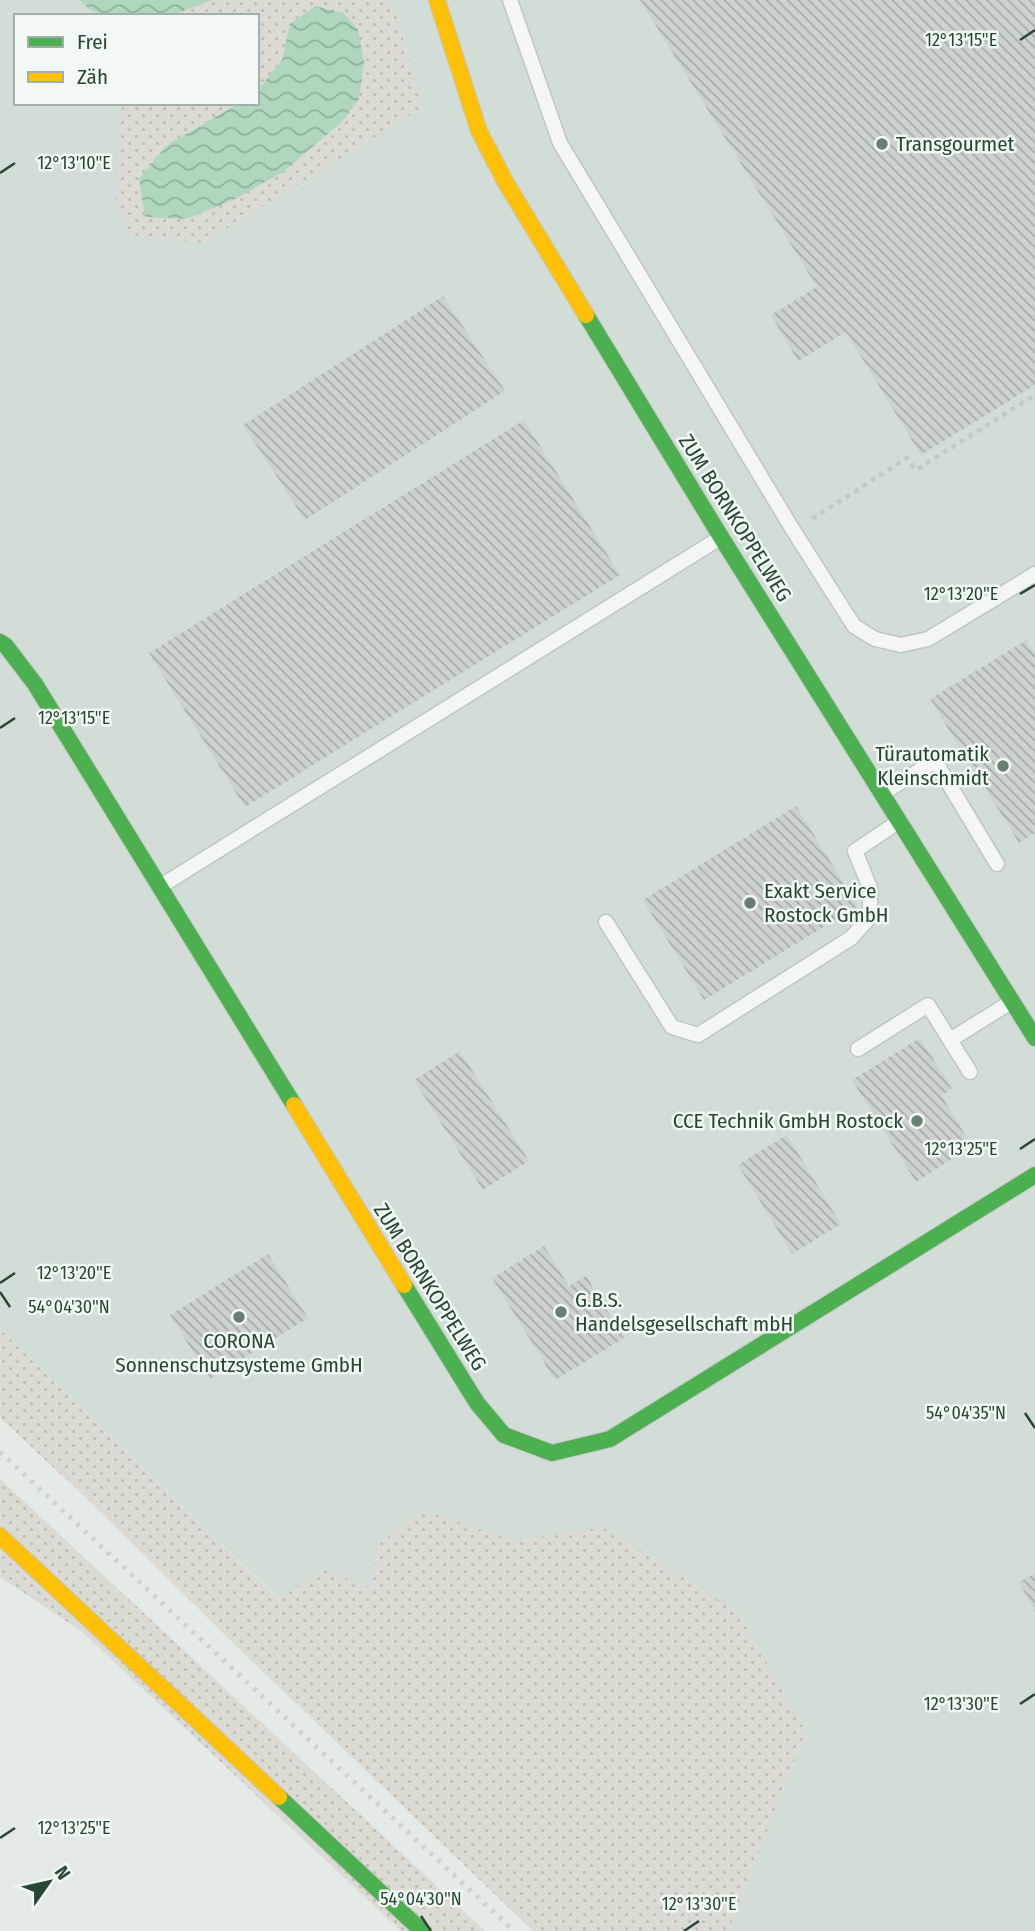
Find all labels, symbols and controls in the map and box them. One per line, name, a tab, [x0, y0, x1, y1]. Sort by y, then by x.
legend	[14, 14, 259, 105]
text: Frei	[77, 29, 108, 55]
text: 12°13'15"E	[925, 29, 997, 51]
text: Zäh	[77, 64, 108, 90]
place label: Transgourmet	[896, 131, 1015, 157]
marker: Transgourmet	[874, 136, 890, 152]
text: 12°13'10"E	[37, 152, 111, 174]
street label: ZUM BORNKOPPELWEG	[673, 430, 797, 606]
text: 12°13'20"E	[924, 583, 998, 605]
text: 12°13'15"E	[38, 707, 110, 729]
place label: Türautomatik Kleinschmidt	[875, 741, 989, 791]
marker: Türautomatik Kleinschmidt	[995, 758, 1011, 774]
place label: Exakt Service Rostock GmbH	[764, 878, 889, 928]
marker: Exakt Service Rostock GmbH	[742, 895, 758, 911]
place label: CCE Technik GmbH Rostock	[673, 1108, 903, 1134]
marker: CCE Technik GmbH Rostock	[909, 1113, 925, 1129]
text: 12°13'25"E	[924, 1138, 998, 1160]
street label: ZUM BORNKOPPELWEG	[368, 1199, 492, 1375]
text: 12°13'20"E	[37, 1262, 111, 1284]
place label: G.B.S. Handelsgesellschaft mbH	[575, 1287, 793, 1337]
text: 54°04'30"N	[28, 1296, 110, 1318]
marker: G.B.S. Handelsgesellschaft mbH	[553, 1304, 569, 1320]
marker: CORONA Sonnenschutzsysteme GmbH	[231, 1309, 247, 1325]
place label: CORONA Sonnenschutzsysteme GmbH	[115, 1328, 363, 1378]
text: 54°04'35"N	[926, 1402, 1006, 1424]
text: 12°13'30"E	[924, 1693, 998, 1715]
text: 12°13'25"E	[37, 1817, 111, 1839]
north arrow	[14, 1847, 84, 1917]
text: N	[50, 1862, 75, 1884]
text: 54°04'30"N	[380, 1888, 462, 1910]
text: 12°13'30"E	[662, 1893, 736, 1915]

